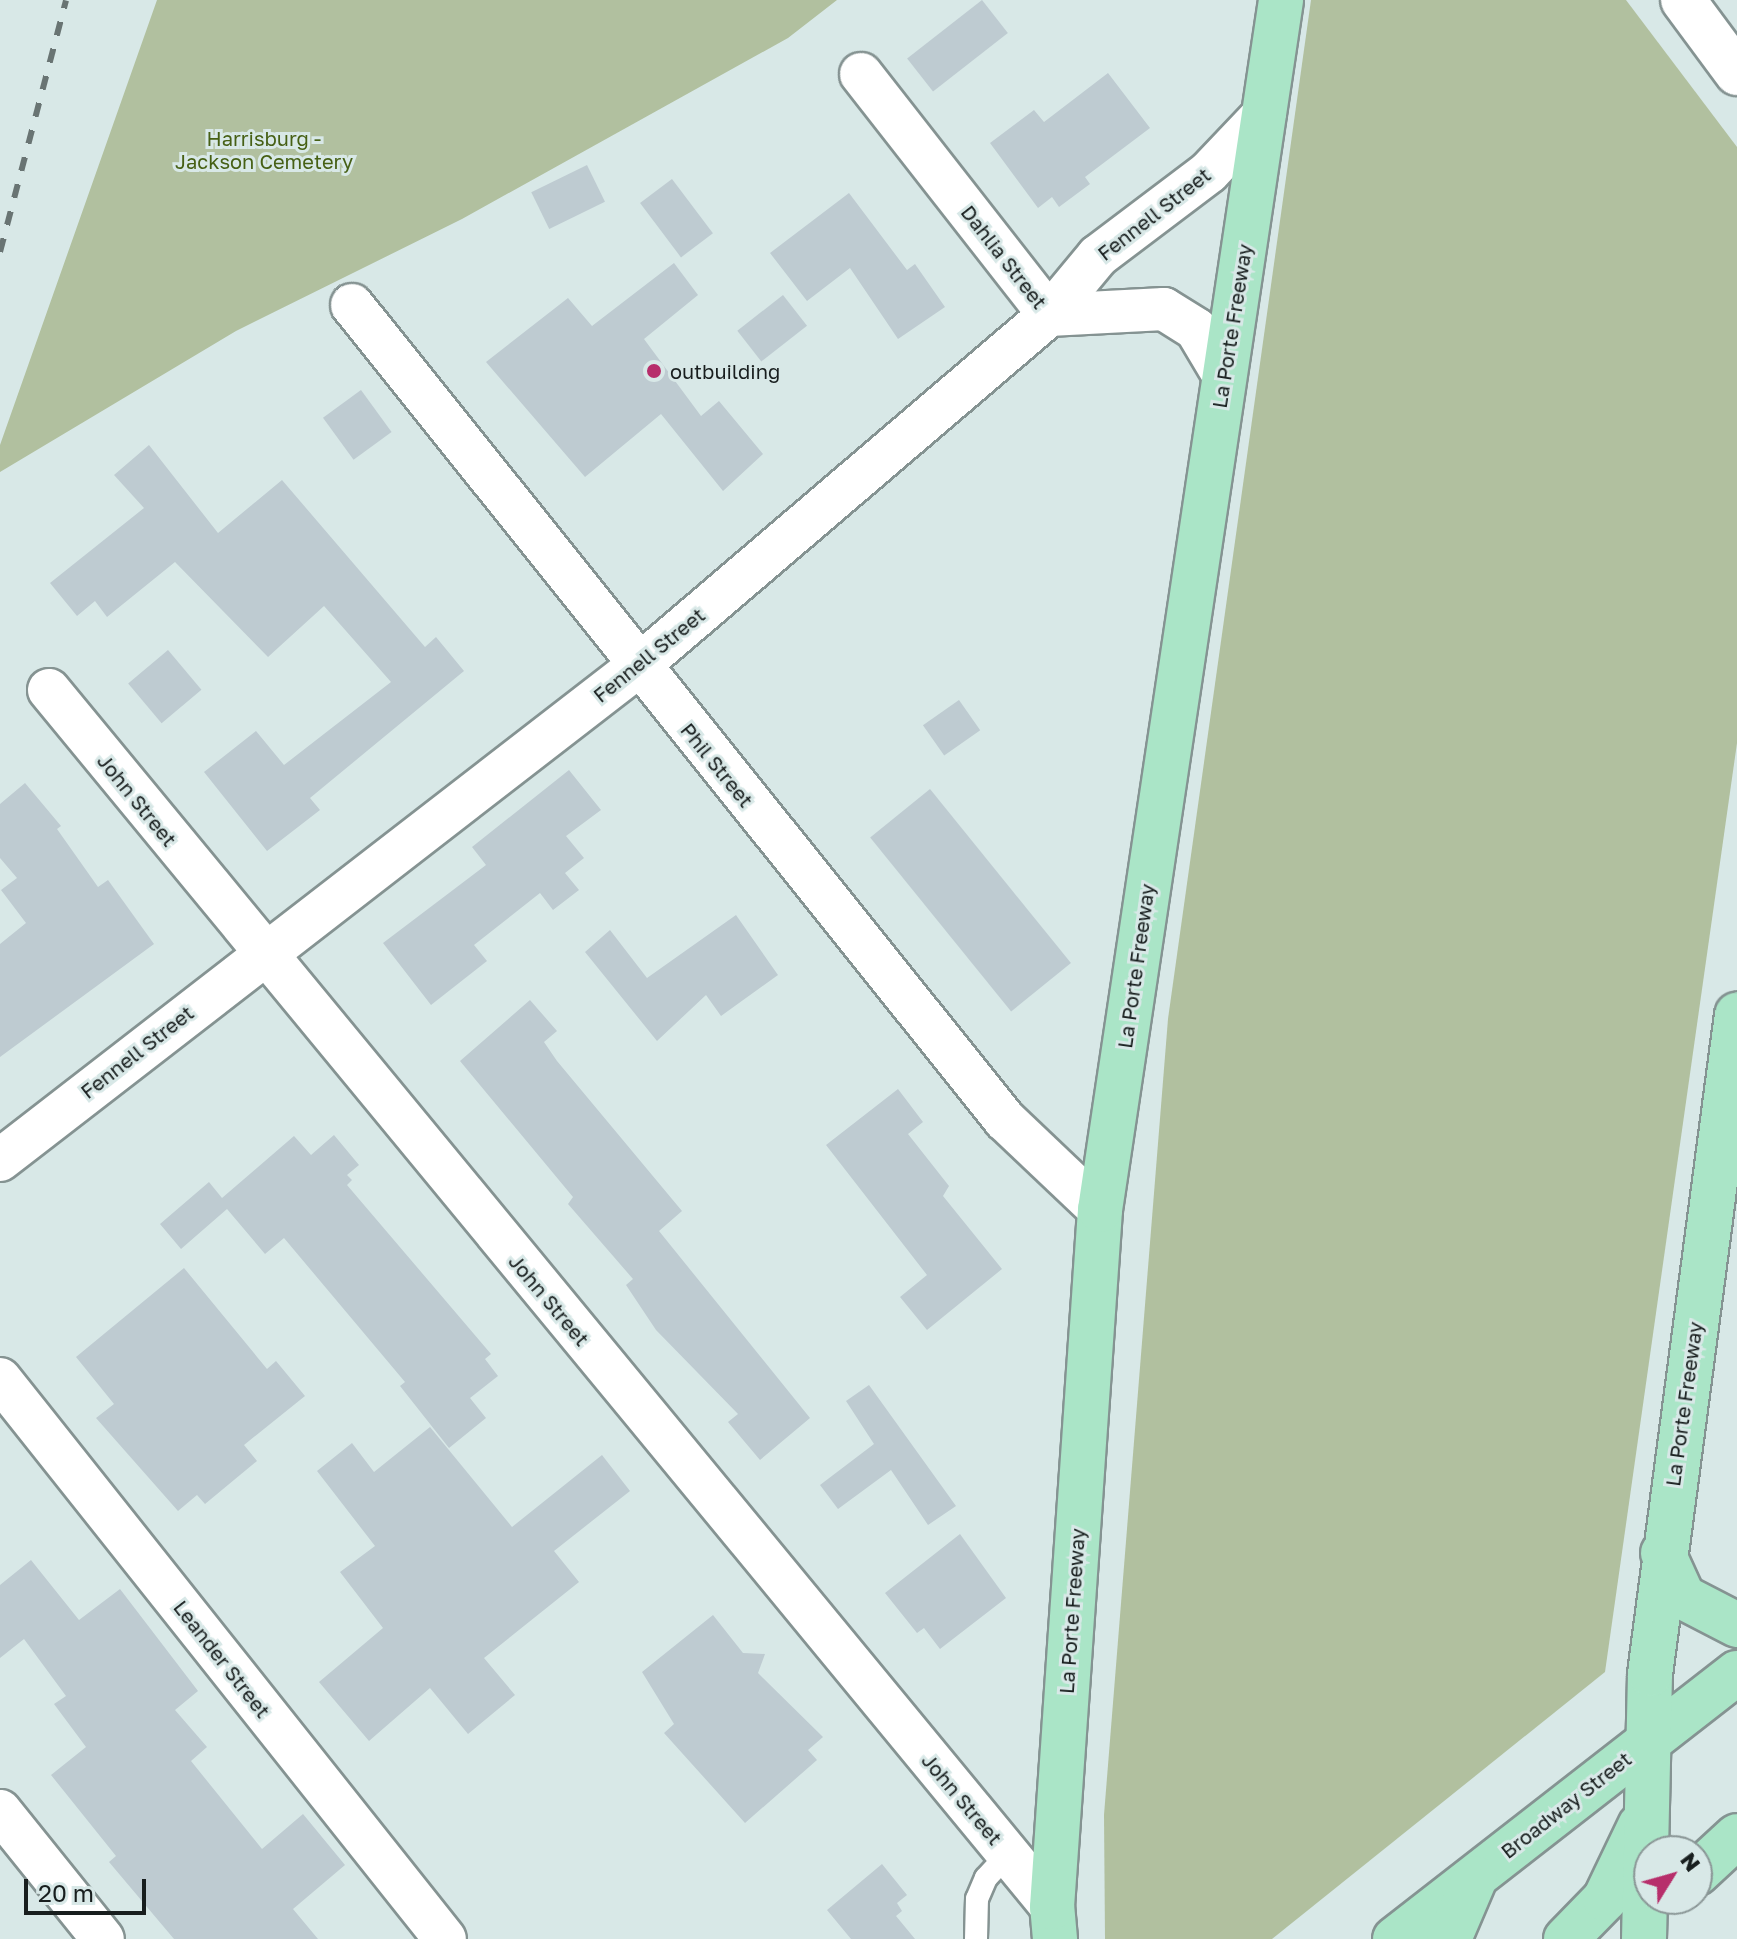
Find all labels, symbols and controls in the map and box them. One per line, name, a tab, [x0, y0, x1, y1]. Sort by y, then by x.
park label: Harrisburg - Jackson Cemetery	[175, 127, 353, 174]
street label: Fennell Street	[1093, 163, 1215, 265]
street label: Dahlia Street	[956, 200, 1052, 314]
street label: La Porte Freeway	[1207, 242, 1257, 410]
place label: outbuilding	[670, 359, 780, 383]
marker: outbuilding	[645, 362, 663, 380]
street label: Fennell Street	[588, 603, 710, 707]
street label: Phil Street	[676, 718, 758, 812]
street label: John Street	[92, 749, 182, 851]
street label: La Porte Freeway	[1113, 882, 1159, 1050]
street label: Fennell Street	[76, 1001, 198, 1103]
street label: John Street	[504, 1249, 594, 1351]
street label: La Porte Freeway	[1661, 1320, 1707, 1488]
street label: La Porte Freeway	[1054, 1527, 1090, 1695]
street label: Leander Street	[169, 1596, 275, 1722]
street label: Broadway Street	[1496, 1747, 1636, 1863]
street label: John Street	[917, 1748, 1007, 1850]
north arrow	[1633, 1835, 1713, 1915]
text: N	[1675, 1847, 1707, 1876]
scale bar	[28, 1863, 150, 1913]
text: 20 m	[38, 1878, 94, 1907]

